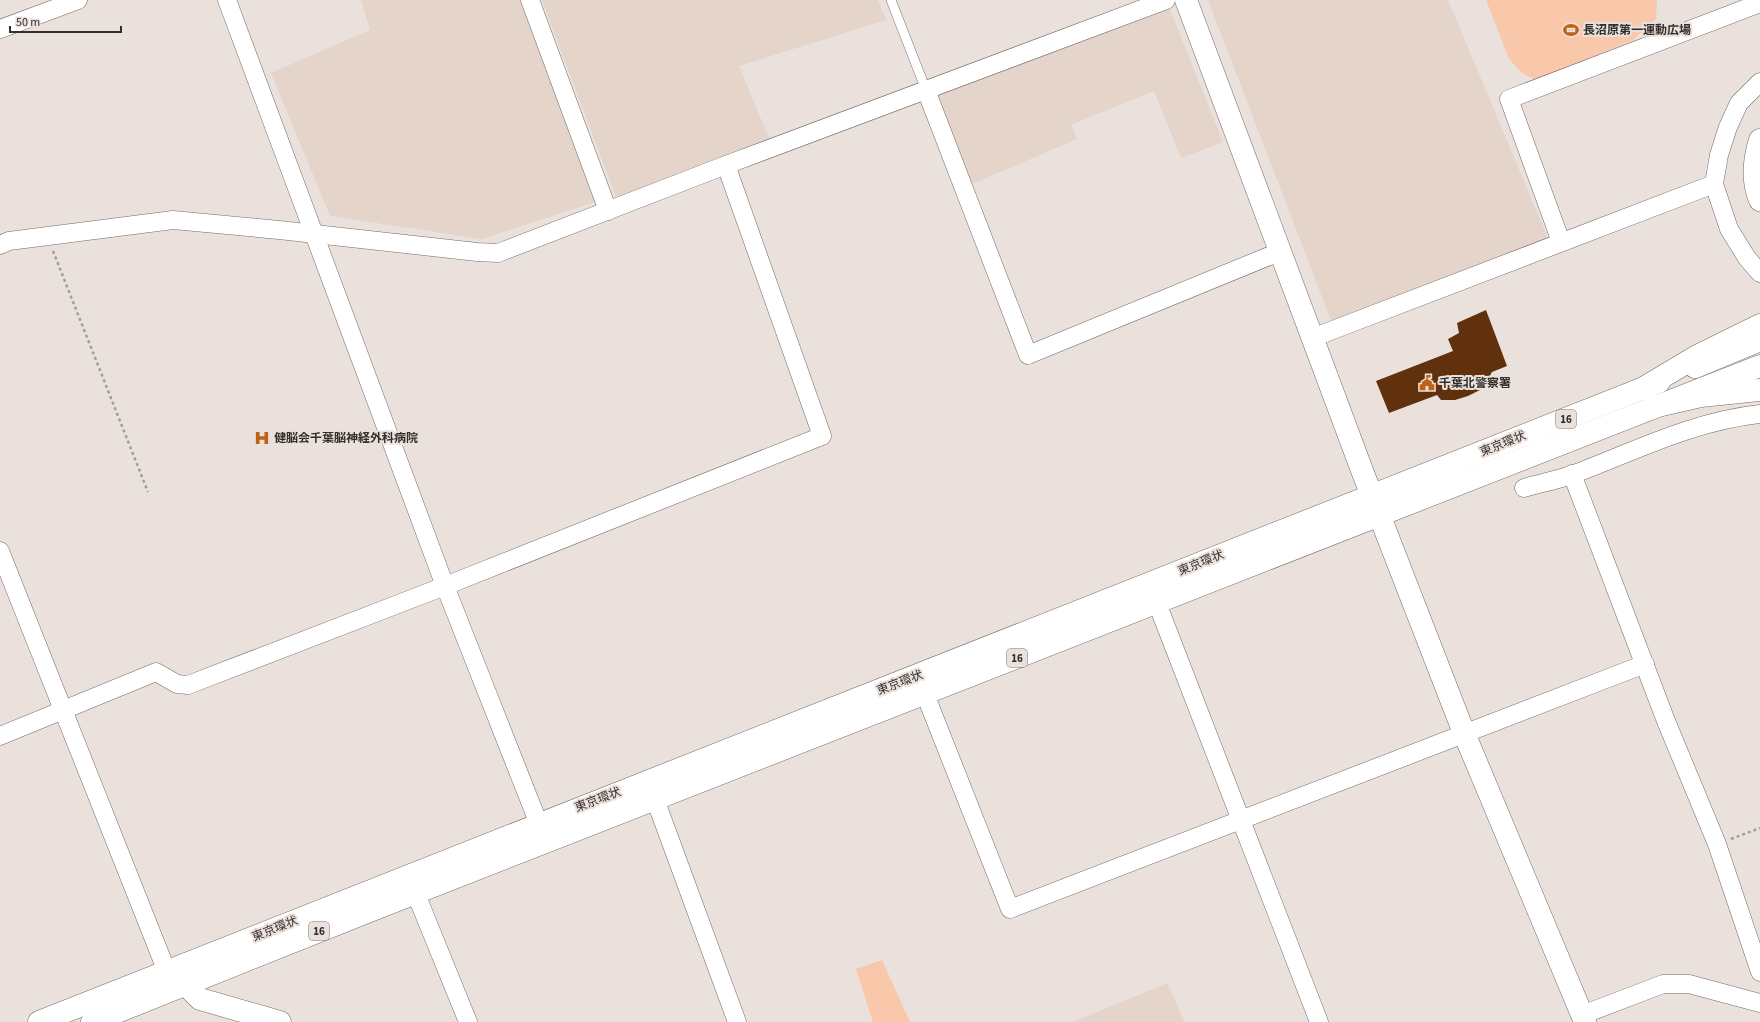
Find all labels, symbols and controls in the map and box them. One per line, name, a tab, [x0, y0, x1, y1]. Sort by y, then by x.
scale bar	[10, 8, 121, 34]
text: 50 m	[16, 14, 40, 31]
sports icon: 長沼原第一運動広場	[1562, 21, 1580, 39]
place label: 長沼原第一運動広場	[1583, 22, 1691, 39]
public building icon: 千葉北警察署	[1418, 374, 1436, 392]
place label: 千葉北警察署	[1439, 375, 1511, 392]
road number: 16	[1556, 410, 1576, 428]
street label: 東京環状	[1478, 427, 1528, 461]
hospital icon: 健脳会千葉脳神経外科病院	[253, 429, 271, 447]
place label: 健脳会千葉脳神経外科病院	[274, 430, 418, 447]
street label: 東京環状	[1176, 546, 1226, 580]
road number: 16	[1007, 649, 1027, 667]
street label: 東京環状	[875, 666, 925, 700]
street label: 東京環状	[573, 783, 623, 817]
street label: 東京環状	[250, 912, 300, 946]
road number: 16	[309, 922, 329, 940]

